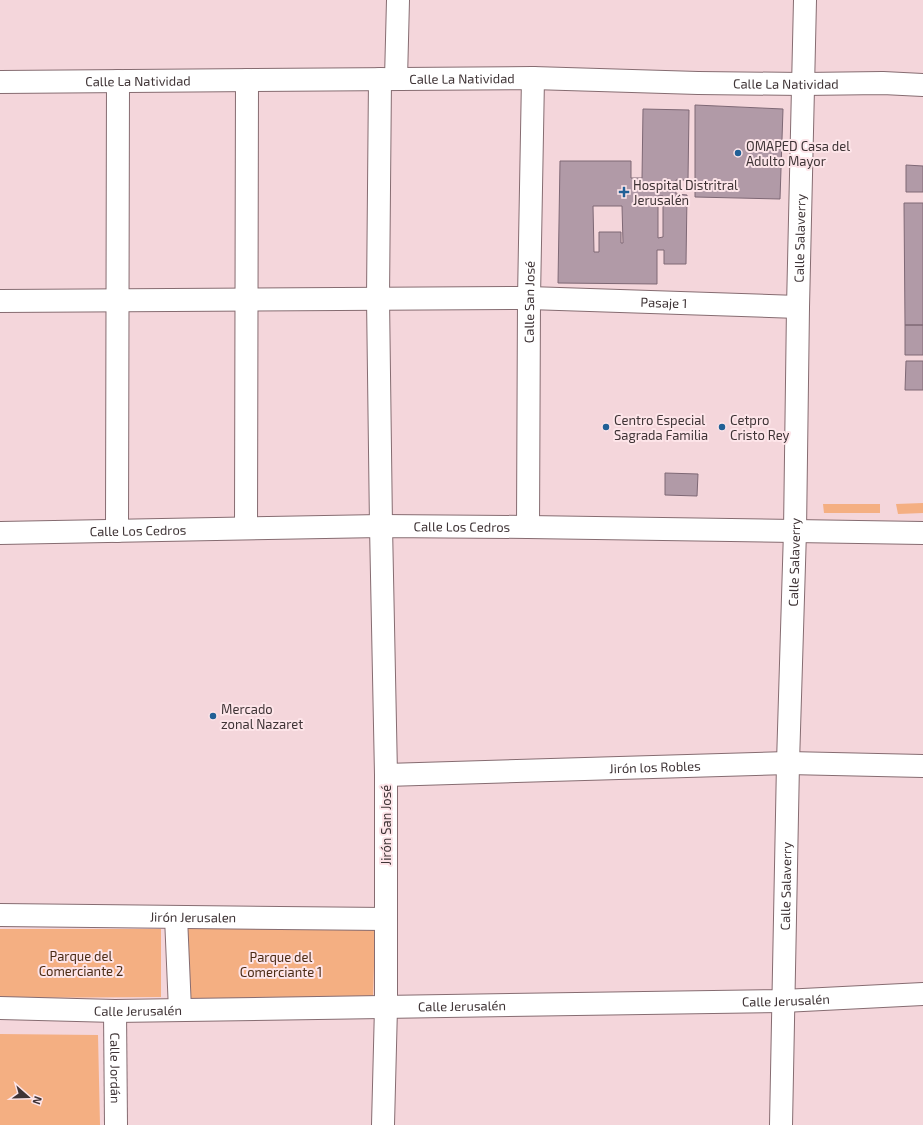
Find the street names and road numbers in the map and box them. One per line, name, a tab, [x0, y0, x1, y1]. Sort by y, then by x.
street label: Calle La Natividad	[409, 70, 515, 87]
street label: Calle La Natividad	[85, 73, 191, 89]
street label: Calle La Natividad	[733, 75, 839, 92]
street label: Calle Salaverry	[791, 194, 809, 283]
street label: Calle San José	[521, 261, 538, 343]
street label: Pasaje 1	[640, 294, 688, 311]
street label: Calle Los Cedros	[414, 518, 510, 535]
street label: Calle Salaverry	[785, 518, 803, 607]
street label: Calle Los Cedros	[90, 522, 186, 539]
street label: Jirón los Robles	[609, 758, 701, 776]
street label: Jirón San José	[378, 785, 394, 865]
street label: Calle Salaverry	[777, 841, 794, 931]
street label: Jirón Jerusalen	[150, 909, 236, 925]
street label: Calle Jerusalén	[742, 991, 830, 1010]
street label: Calle Jerusalén	[418, 997, 506, 1014]
street label: Calle Jerusalén	[94, 1002, 182, 1019]
street label: Calle Jordán	[107, 1032, 124, 1104]

